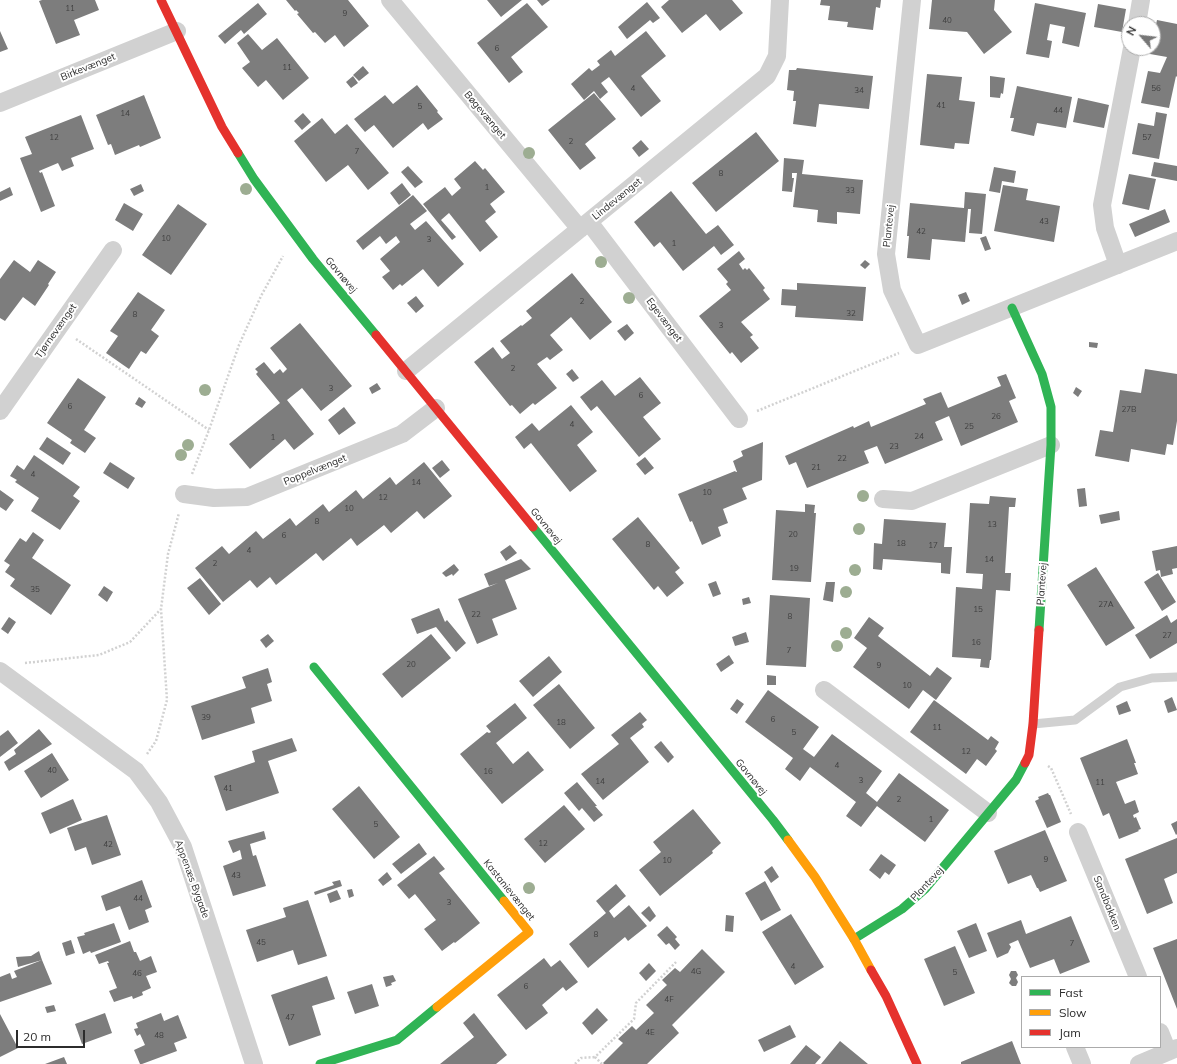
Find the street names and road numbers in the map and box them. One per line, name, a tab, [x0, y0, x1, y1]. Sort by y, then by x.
street label: Birkevænget	[59, 51, 117, 83]
street label: Bøgevænget	[462, 89, 508, 141]
street label: Lindevænget	[590, 175, 644, 223]
street label: Plantevej	[881, 204, 897, 248]
street label: Gavnøvej	[323, 255, 359, 295]
street label: Egevænget	[644, 296, 684, 344]
street label: Tjørnevænget	[33, 301, 79, 361]
street label: Poppelvænget	[282, 452, 348, 488]
street label: Gavnøvej	[528, 505, 564, 547]
street label: Plantevej	[1035, 562, 1049, 606]
street label: Gavnøvej	[733, 756, 769, 798]
street label: Appenæs Bygade	[172, 838, 212, 920]
street label: Kastanievænget	[481, 857, 537, 923]
street label: Plantevej	[908, 864, 946, 904]
street label: Sandbakken	[1091, 874, 1123, 932]

